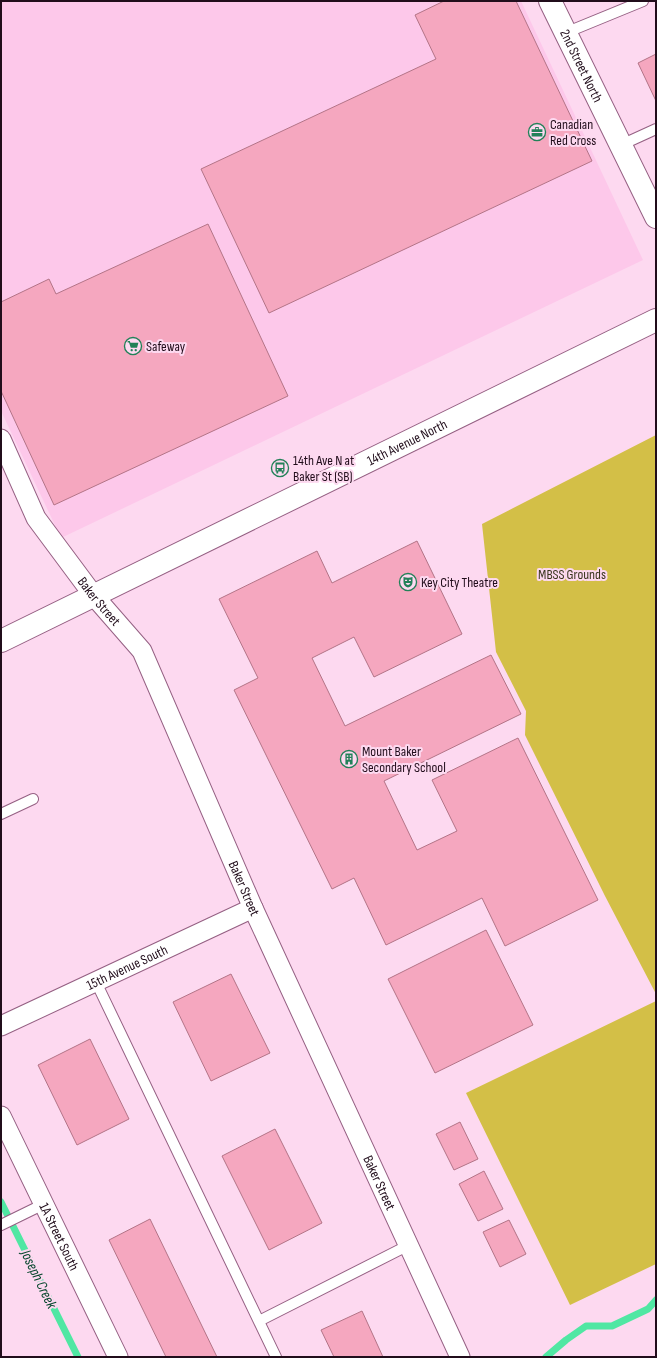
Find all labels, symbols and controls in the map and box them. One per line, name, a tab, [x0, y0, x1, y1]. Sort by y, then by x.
street label: 2nd Street North	[556, 27, 606, 105]
place label: Canadian Red Cross	[550, 116, 596, 149]
office icon: Canadian Red Cross	[527, 122, 547, 142]
supermarket icon: Safeway	[123, 336, 143, 356]
place label: Safeway	[146, 338, 186, 355]
street label: 14th Avenue North	[364, 416, 450, 469]
place label: 14th Ave N at Baker St (SB)	[293, 452, 354, 485]
bus stop icon: 14th Ave N at Baker St (SB)	[270, 458, 290, 478]
park label: MBSS Grounds	[538, 566, 606, 583]
theatre icon: Key City Theatre	[398, 572, 418, 592]
street label: Baker Street	[74, 574, 124, 629]
place label: Key City Theatre	[421, 574, 498, 591]
place label: Mount Baker Secondary School	[362, 743, 446, 776]
building icon: Mount Baker Secondary School	[339, 749, 359, 769]
street label: Baker Street	[225, 858, 263, 919]
street label: 15th Avenue South	[84, 941, 170, 994]
street label: Baker Street	[359, 1153, 399, 1213]
street label: 1A Street South	[35, 1200, 83, 1273]
water label: Joseph Creek	[16, 1246, 61, 1312]

